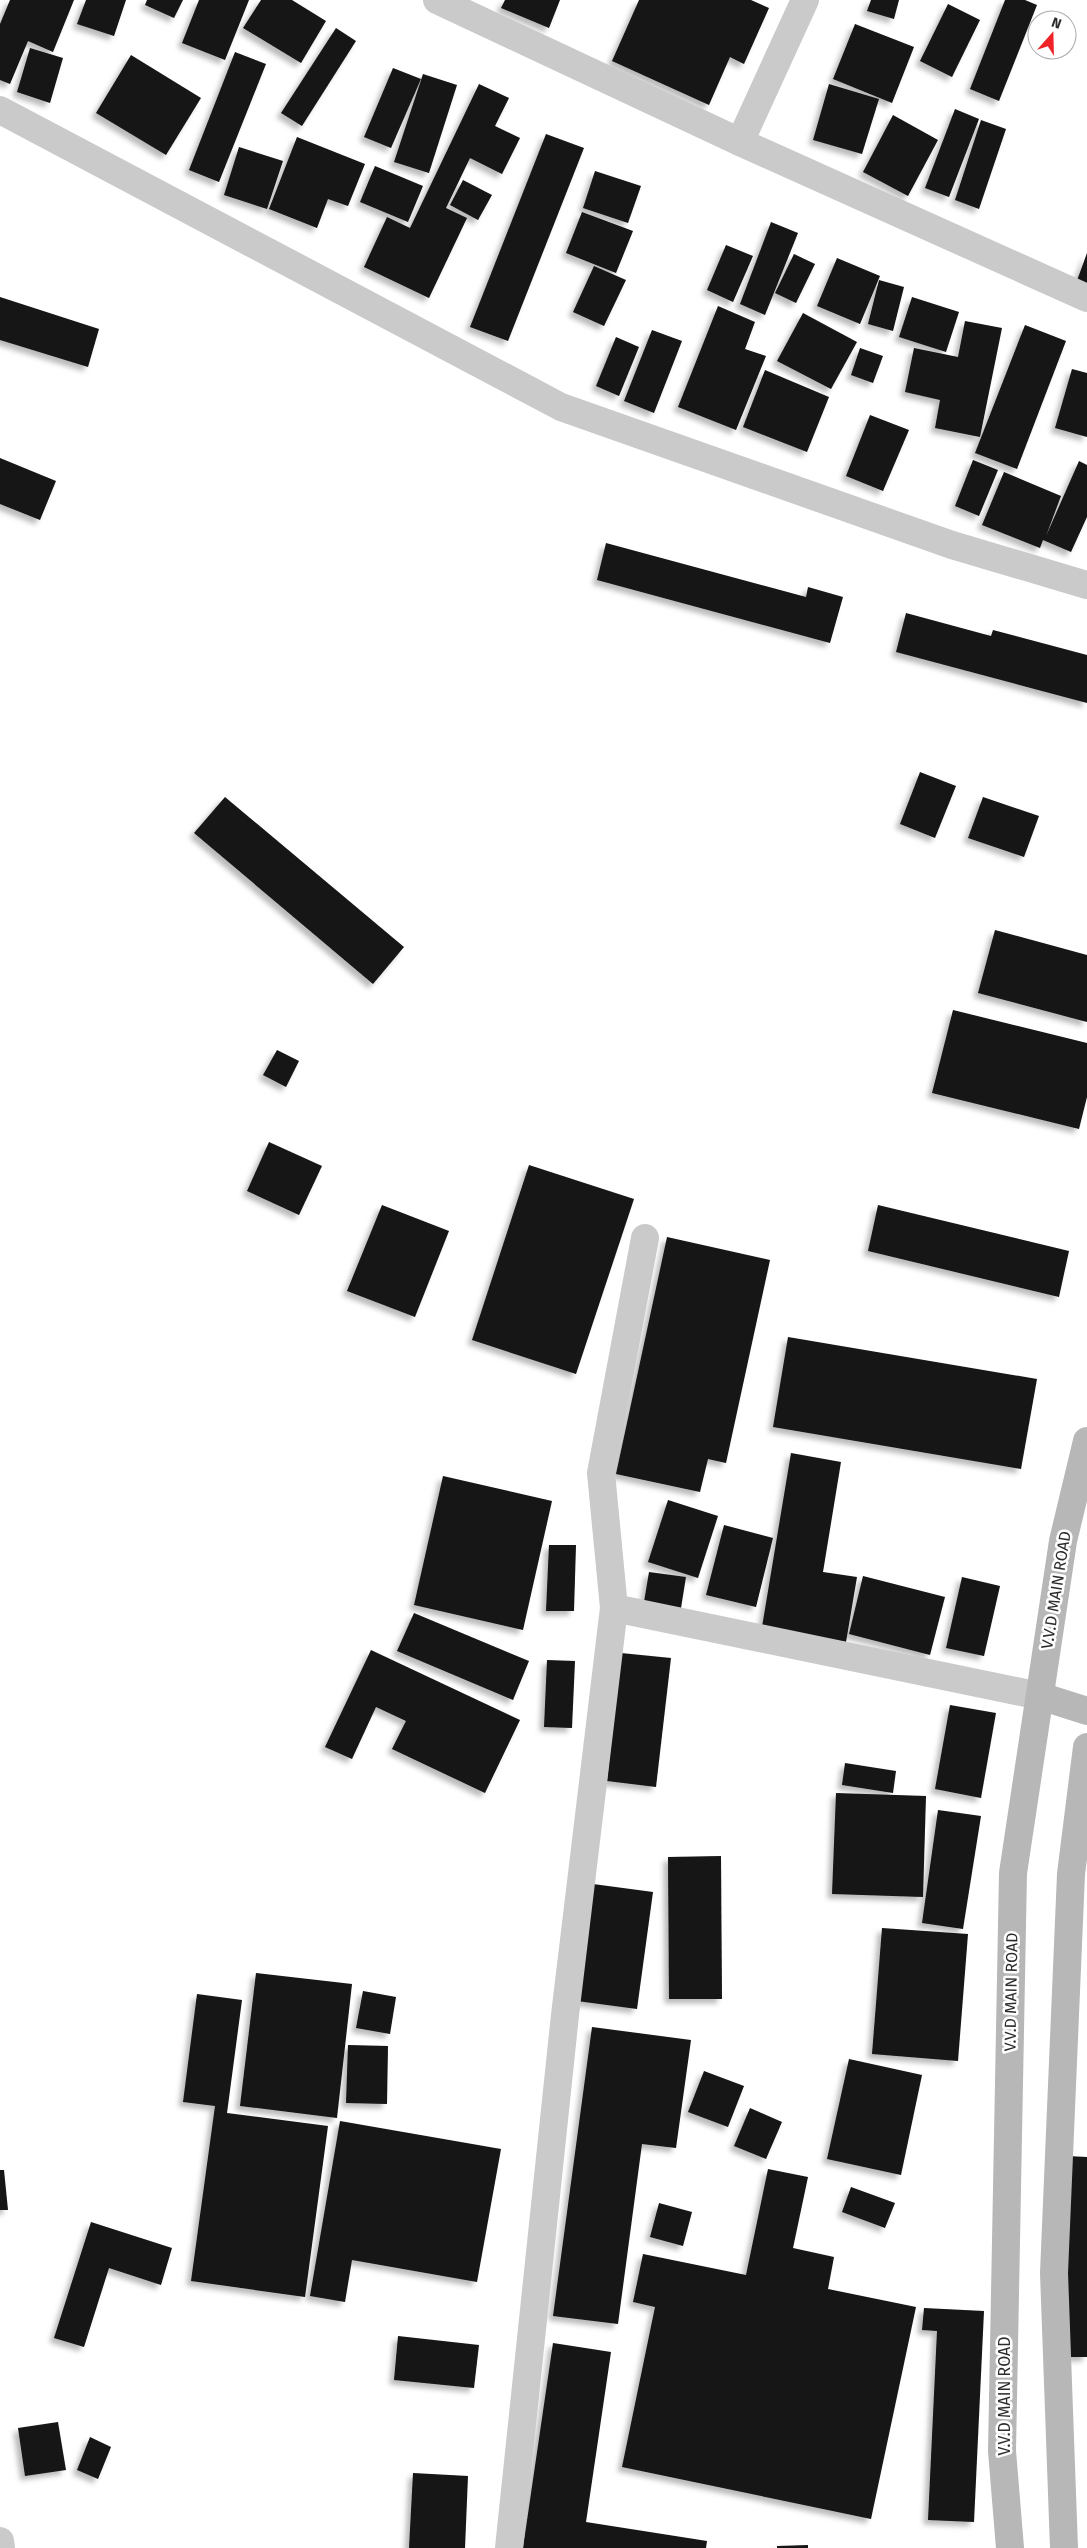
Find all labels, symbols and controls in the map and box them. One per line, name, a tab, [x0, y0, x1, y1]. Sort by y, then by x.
north arrow	[1027, 10, 1077, 60]
text: N	[1049, 14, 1064, 33]
street label: V.V.D MAIN ROAD	[1037, 1530, 1075, 1650]
street label: V.V.D MAIN ROAD	[1000, 1932, 1022, 2052]
street label: V.V.D MAIN ROAD	[995, 2336, 1014, 2456]

